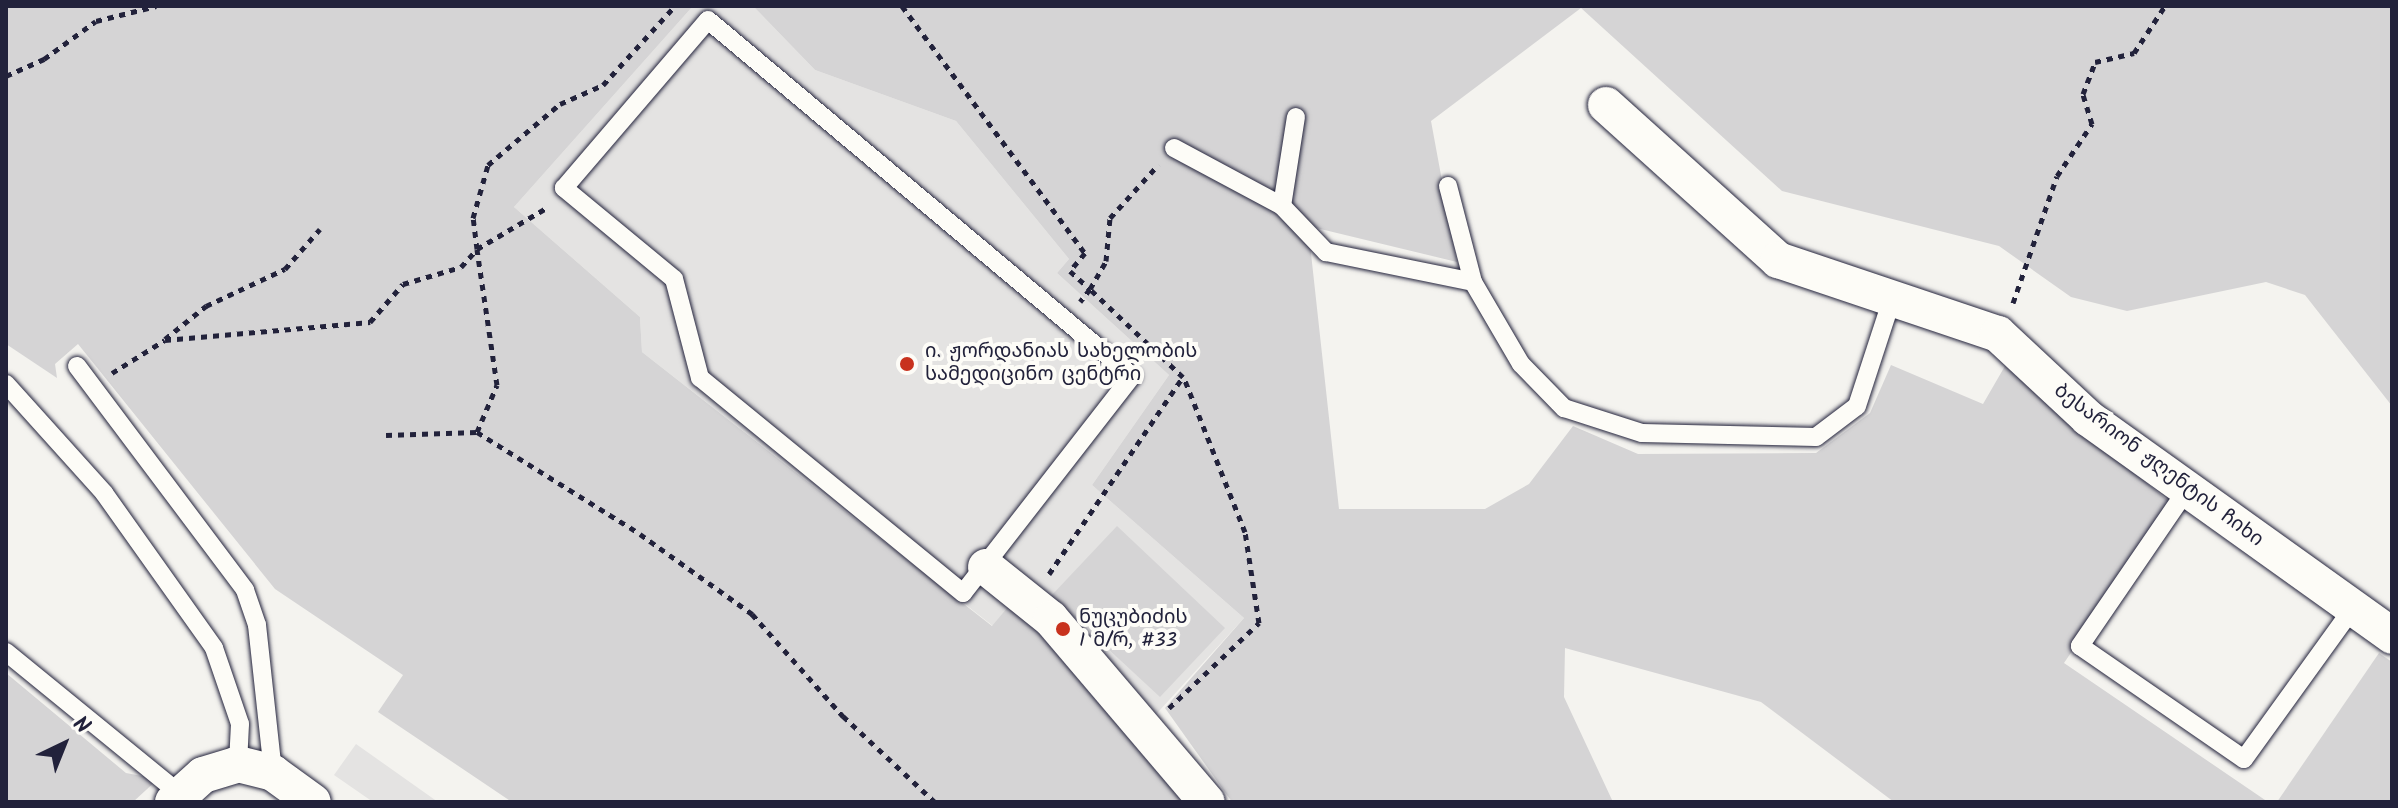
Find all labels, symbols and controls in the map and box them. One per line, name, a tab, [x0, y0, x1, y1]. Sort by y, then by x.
place label: ი. ჟორდანიას სახელობის სამედიცინო ცენტრი	[925, 340, 1197, 387]
marker: ი. ჟორდანიას სახელობის სამედიცინო ცენტრი	[896, 353, 918, 375]
street label: ბესარიონ ჟღენტის ჩიხი	[2048, 379, 2268, 553]
place label: ნუცუბიძის I მ/რ, #33	[1079, 606, 1188, 653]
marker: ნუცუბიძის I მ/რ, #33	[1054, 620, 1072, 638]
north arrow	[24, 704, 104, 784]
text: N	[64, 709, 98, 744]

